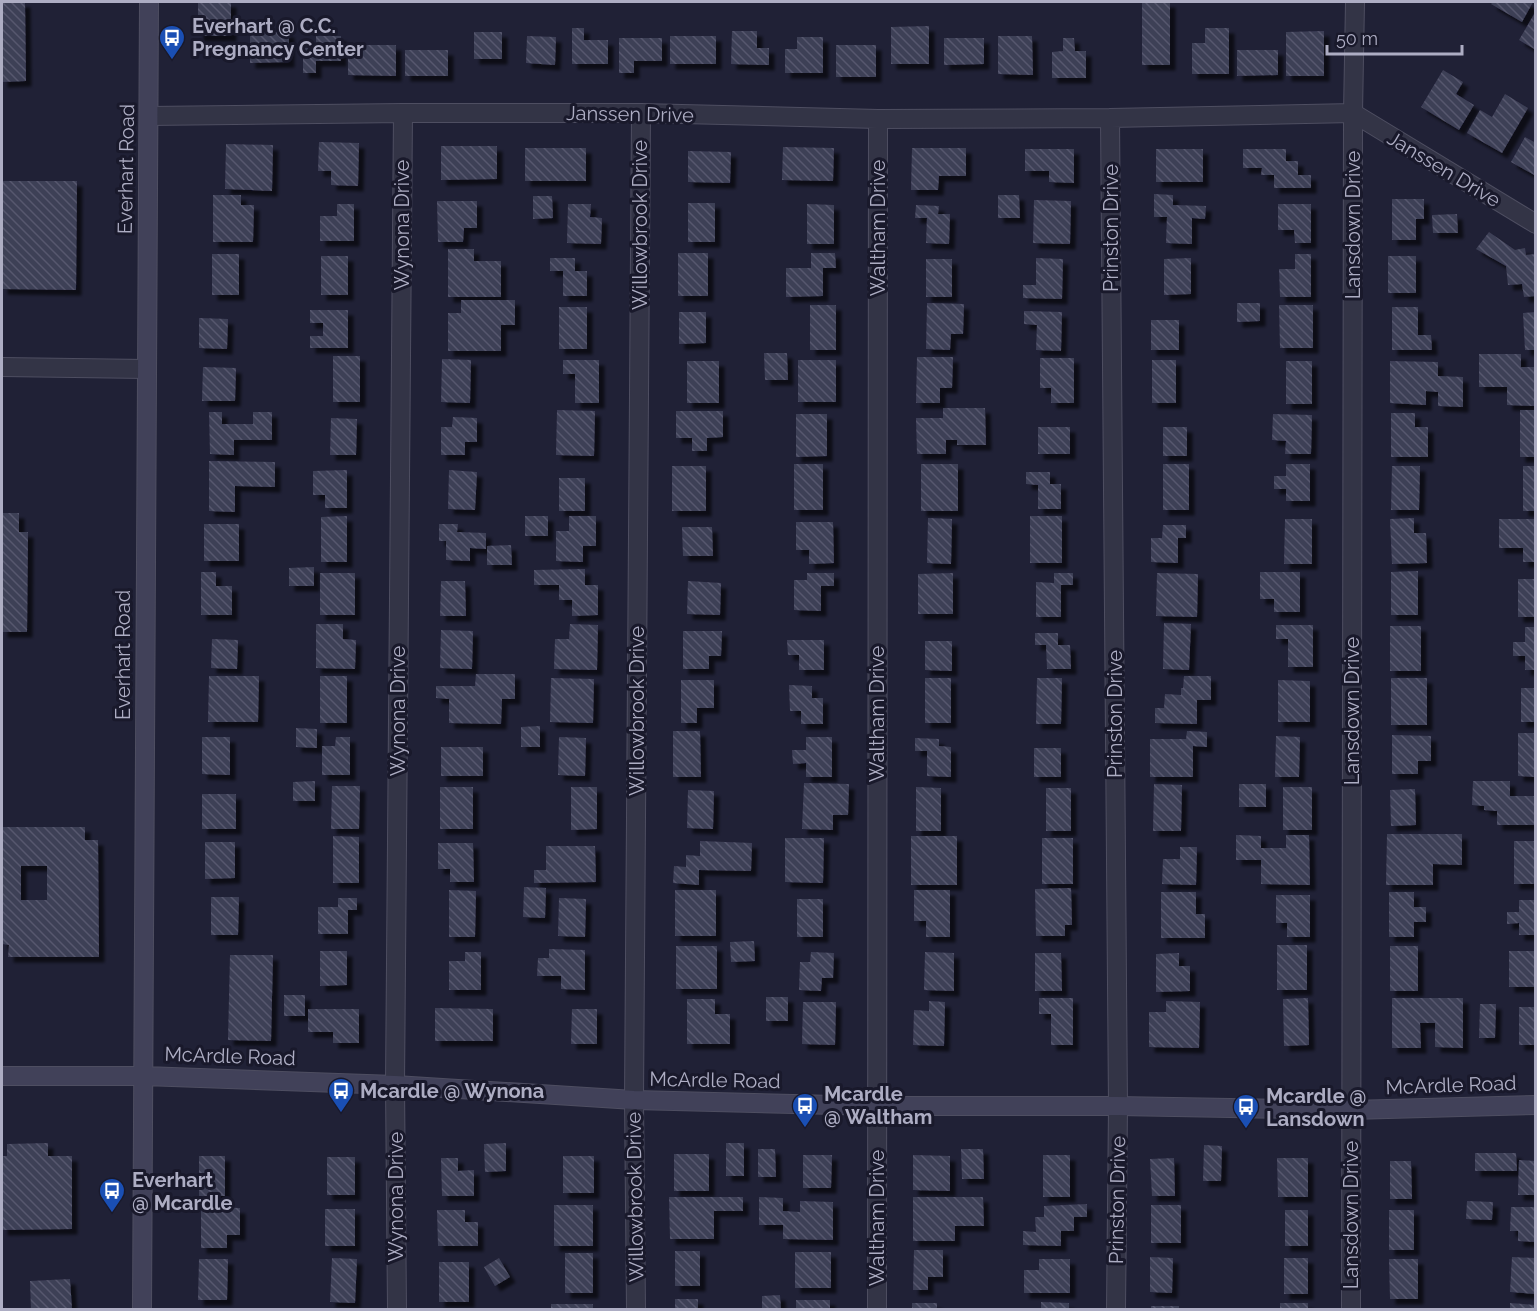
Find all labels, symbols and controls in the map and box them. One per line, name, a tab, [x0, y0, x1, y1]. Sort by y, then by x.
place label: Everhart @ C.C. Pregnancy Center	[192, 14, 364, 61]
scale bar	[1327, 18, 1462, 56]
bus stop icon: Everhart @ C.C. Pregnancy Center	[157, 23, 187, 61]
text: 50 m	[1336, 28, 1378, 49]
street label: Janssen Drive	[566, 101, 694, 127]
street label: Everhart Road	[113, 104, 139, 234]
street label: Janssen Drive	[1383, 126, 1505, 212]
street label: Willowbrook Drive	[628, 140, 652, 310]
street label: Lansdown Drive	[1341, 150, 1365, 299]
street label: Waltham Drive	[866, 159, 890, 296]
street label: Wynona Drive	[390, 160, 414, 290]
street label: Prinston Drive	[1099, 164, 1123, 292]
street label: Everhart Road	[111, 590, 135, 720]
street label: Willowbrook Drive	[625, 626, 649, 796]
street label: Lansdown Drive	[1340, 636, 1364, 785]
street label: Waltham Drive	[865, 645, 889, 782]
street label: Wynona Drive	[386, 646, 410, 776]
street label: Prinston Drive	[1103, 650, 1127, 778]
street label: McArdle Road	[164, 1042, 296, 1070]
street label: McArdle Road	[649, 1067, 781, 1093]
street label: McArdle Road	[1385, 1071, 1517, 1099]
bus stop icon: Mcardle @ Wynona	[326, 1076, 356, 1114]
place label: Mcardle @ Wynona	[360, 1079, 544, 1103]
place label: Mcardle @ Waltham	[824, 1082, 932, 1129]
place label: Mcardle @ Lansdown	[1266, 1084, 1366, 1131]
bus stop icon: Mcardle @ Waltham	[790, 1091, 820, 1129]
bus stop icon: Mcardle @ Lansdown	[1231, 1092, 1261, 1130]
street label: Willowbrook Drive	[622, 1111, 648, 1282]
street label: Wynona Drive	[384, 1132, 408, 1262]
street label: Prinston Drive	[1104, 1136, 1130, 1264]
street label: Lansdown Drive	[1339, 1140, 1363, 1289]
street label: Waltham Drive	[865, 1149, 889, 1286]
place label: Everhart @ Mcardle	[132, 1168, 232, 1215]
bus stop icon: Everhart @ Mcardle	[97, 1176, 127, 1214]

